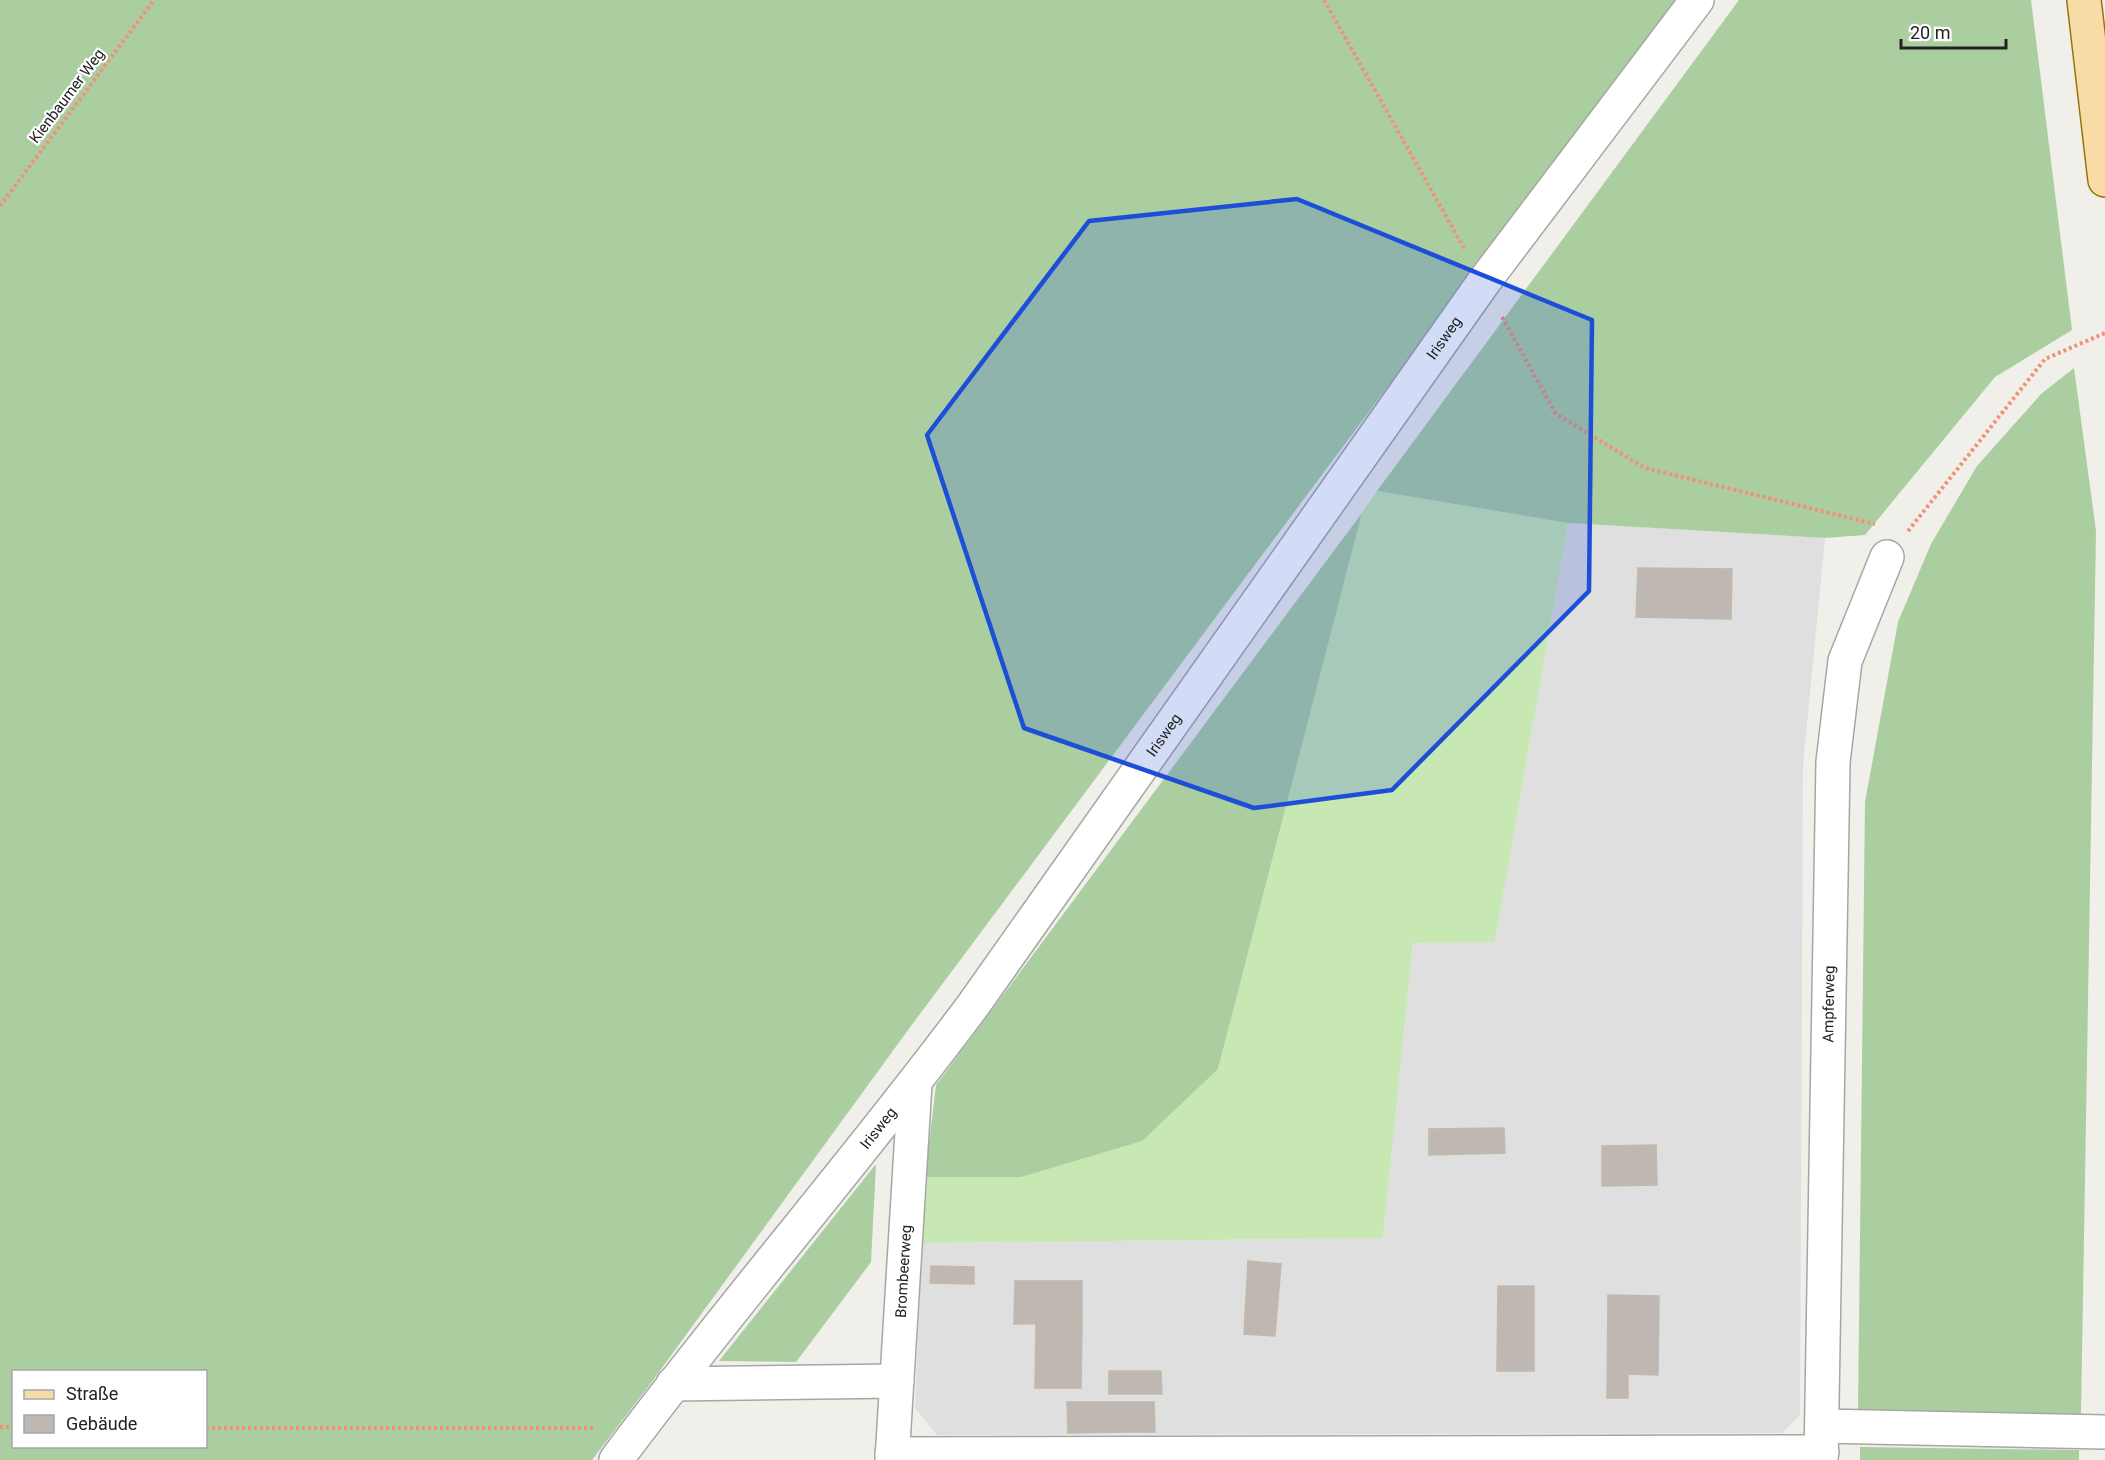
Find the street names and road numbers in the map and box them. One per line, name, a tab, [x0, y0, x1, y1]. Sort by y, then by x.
street label: Kienbaumer Weg	[26, 45, 108, 147]
street label: Irisweg	[1423, 313, 1465, 363]
street label: Irisweg	[1143, 710, 1185, 760]
street label: Ampferweg	[1819, 965, 1839, 1043]
street label: Irisweg	[856, 1104, 900, 1153]
street label: Brombeerweg	[892, 1224, 915, 1318]

